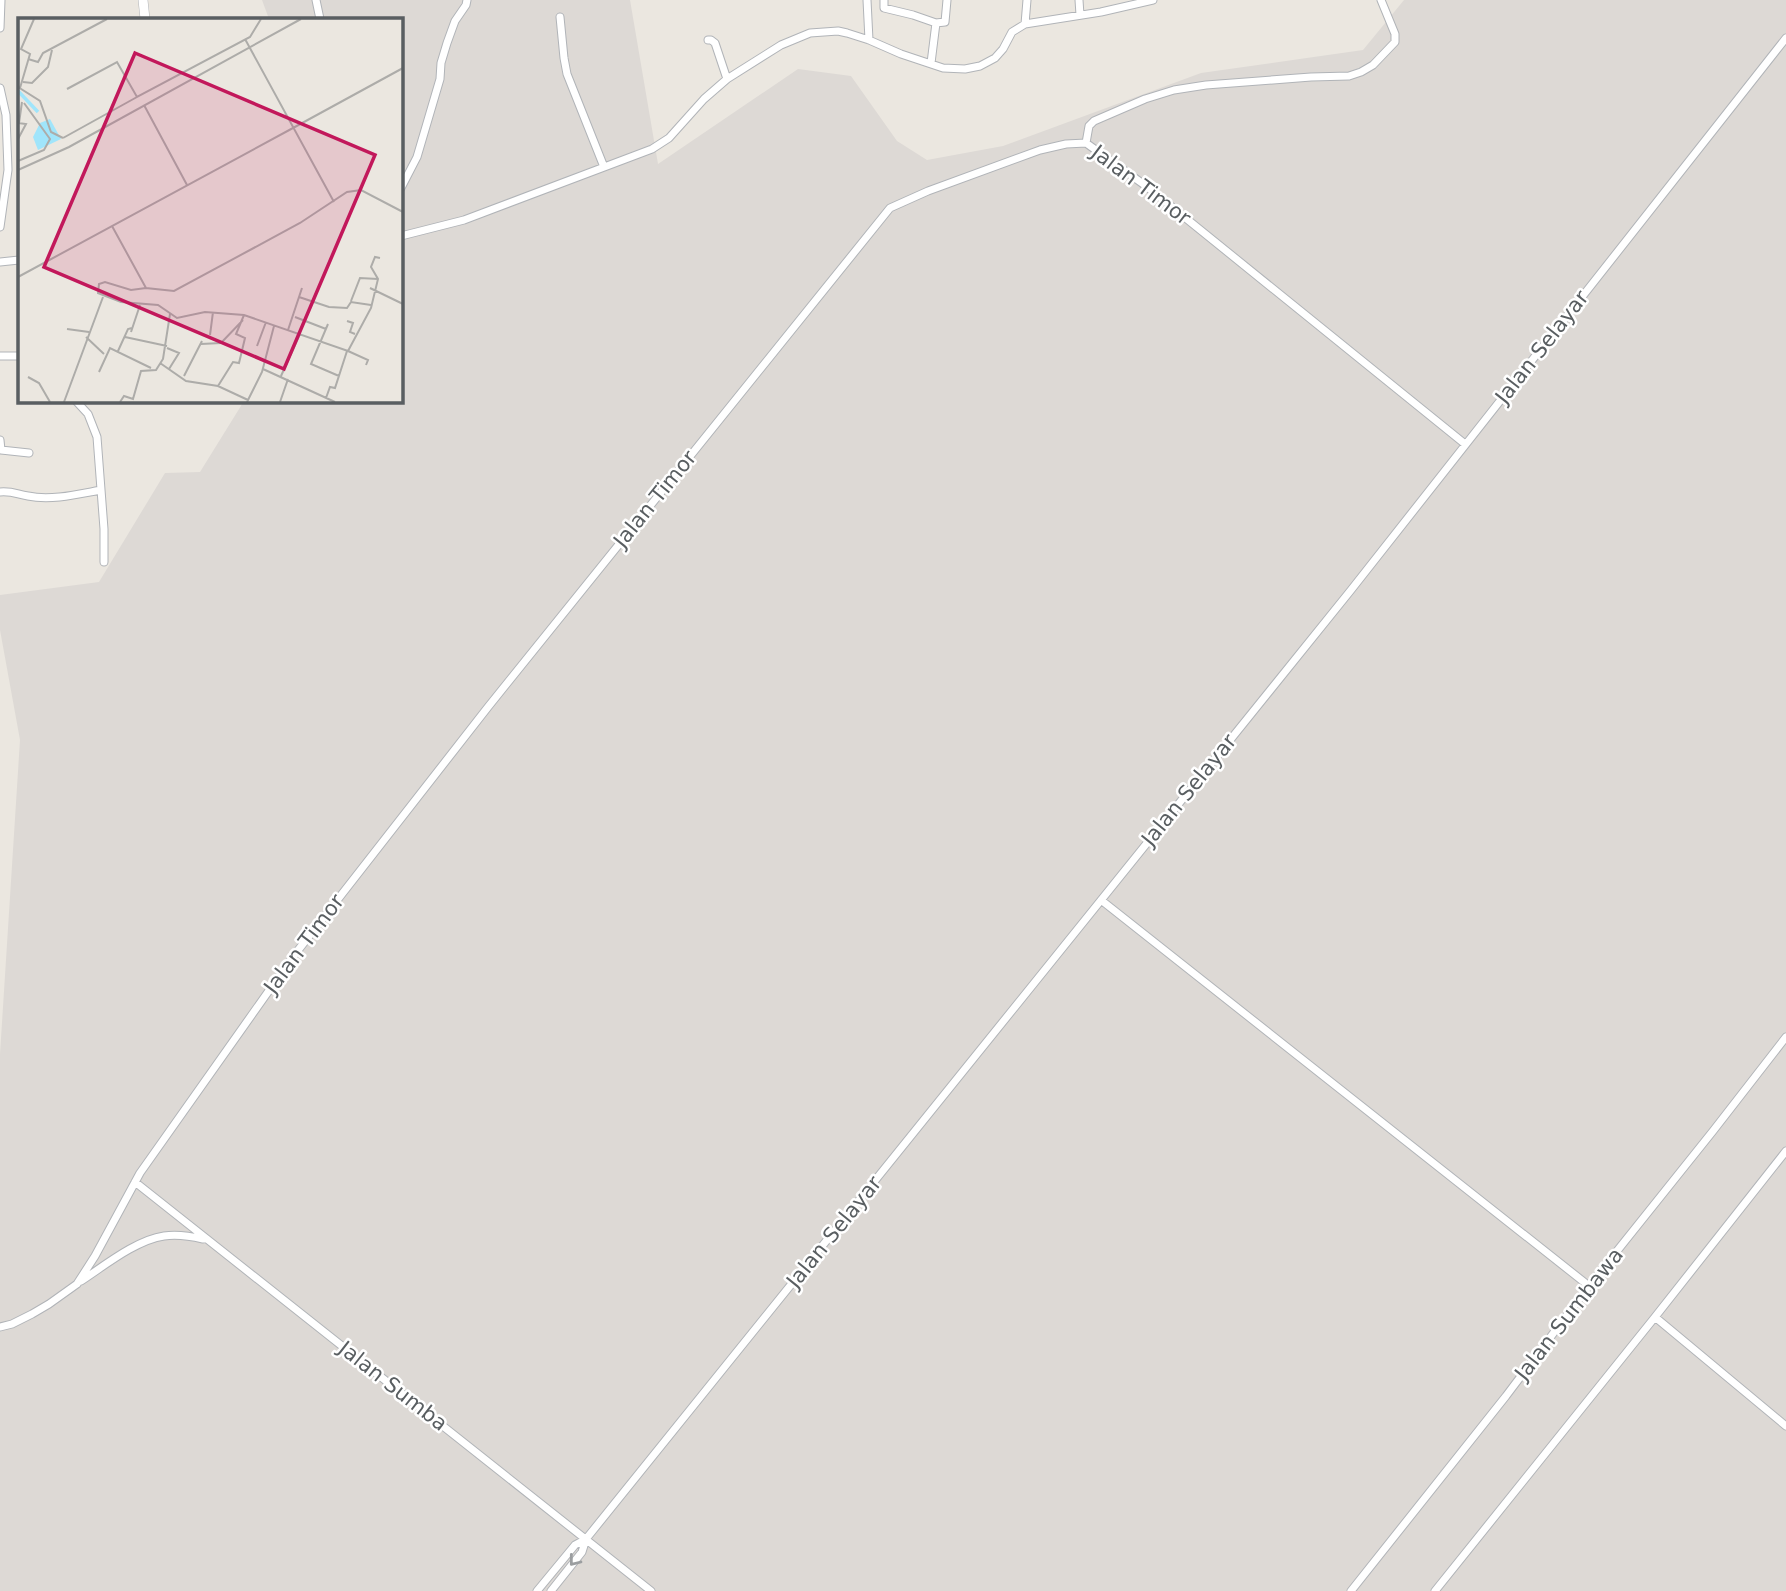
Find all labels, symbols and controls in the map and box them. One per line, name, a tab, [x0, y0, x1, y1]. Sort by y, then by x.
inset map	[18, 18, 402, 402]
street label: Jalan Timor	[1085, 139, 1196, 230]
street label: Jalan Selayar	[1489, 285, 1594, 410]
street label: Jalan Timor	[607, 445, 702, 554]
street label: Jalan Selayar	[1135, 729, 1242, 852]
street label: Jalan Timor	[258, 889, 349, 1000]
street label: Jalan Selayar	[780, 1171, 887, 1294]
street label: Jalan Sumbawa	[1509, 1243, 1628, 1386]
street label: Jalan Sumba	[332, 1335, 452, 1436]
one-way arrow	[570, 1553, 583, 1565]

